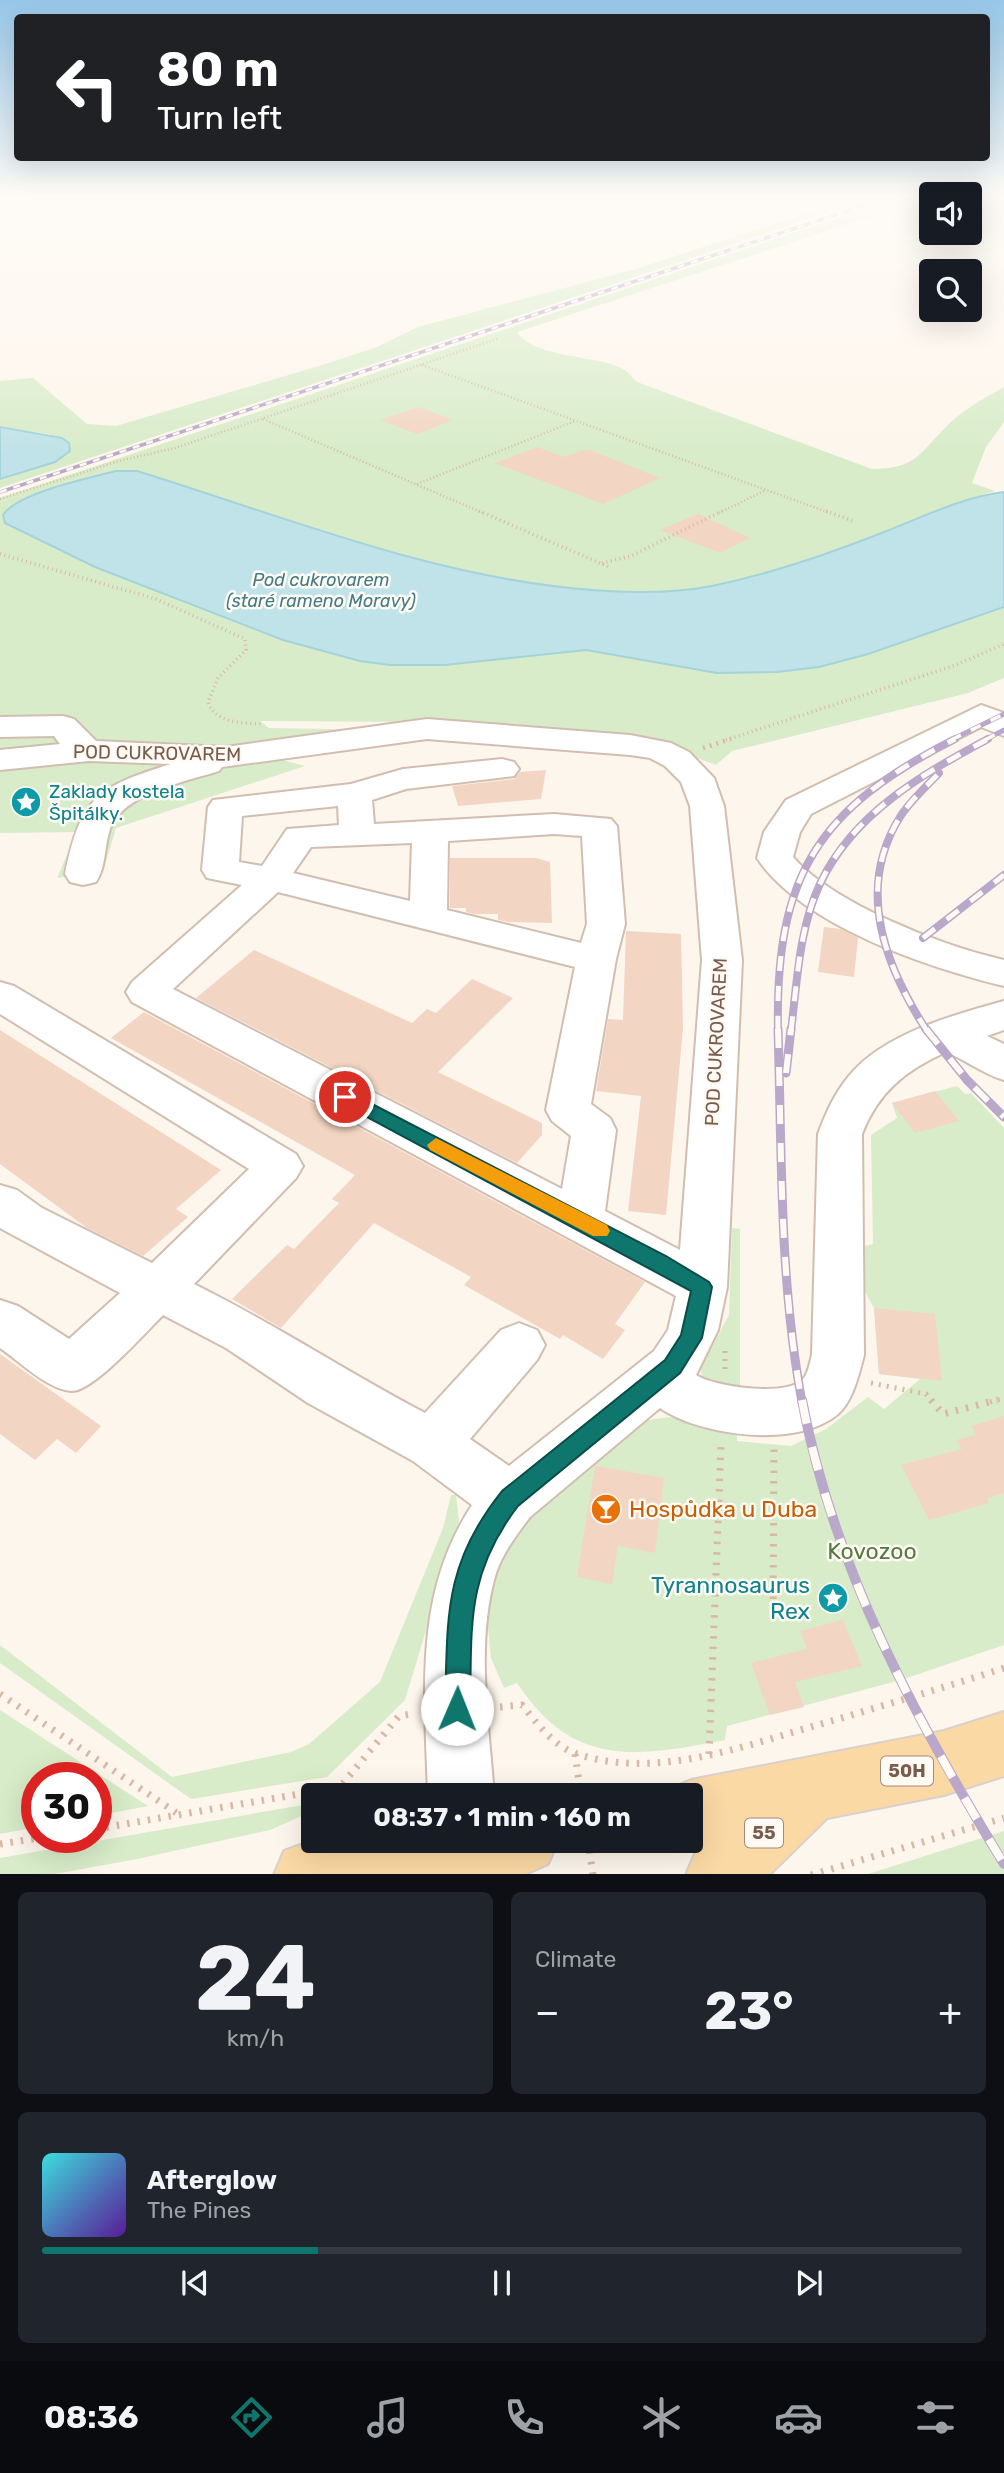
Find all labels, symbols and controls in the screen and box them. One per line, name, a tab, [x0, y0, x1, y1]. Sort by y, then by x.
text: 80 m	[157, 40, 279, 98]
icon: left	[42, 42, 133, 133]
text: Turn left	[157, 99, 282, 137]
map controls	[919, 182, 982, 322]
button: sound	[919, 182, 982, 245]
button: search	[919, 259, 982, 322]
water label: Pod cukrovarem (staré rameno Moravy)	[226, 569, 416, 612]
street label: POD CUKROVAREM	[73, 740, 241, 766]
place label: Zaklady kostela Špitálky.	[49, 780, 185, 825]
place icon: Zaklady kostela Špitálky.	[9, 785, 43, 819]
street label: POD CUKROVAREM	[700, 957, 732, 1127]
pin	[315, 1067, 375, 1127]
icon: arrive	[326, 1078, 364, 1116]
bar icon: Hospůdka u Duba	[589, 1492, 623, 1526]
place label: Hospůdka u Duba	[629, 1495, 817, 1523]
park label: Kovozoo	[827, 1537, 917, 1565]
place label: Tyrannosaurus Rex	[651, 1571, 810, 1625]
place icon: Tyrannosaurus Rex	[816, 1581, 850, 1615]
position arrow	[420, 1672, 494, 1746]
road number: 50H	[881, 1756, 933, 1786]
speed limit sign: 30	[21, 1762, 112, 1853]
text: 08:37 · 1 min · 160 m	[373, 1802, 631, 1833]
road number: 55	[745, 1818, 783, 1847]
text: 24	[195, 1924, 316, 2032]
text: Climate	[535, 1945, 616, 1973]
text: 23°	[704, 1980, 794, 2042]
text: −	[535, 1989, 560, 2035]
text: +	[938, 1989, 962, 2035]
text: km/h	[227, 2024, 284, 2052]
text: Afterglow	[147, 2165, 277, 2196]
text: The Pines	[147, 2196, 251, 2224]
icon: previous	[176, 2264, 214, 2302]
icon: pause	[483, 2264, 521, 2302]
icon: next	[790, 2264, 828, 2302]
icon: directions	[227, 2393, 276, 2442]
icon: music	[363, 2393, 412, 2442]
icon: phone	[500, 2393, 549, 2442]
icon: climate	[637, 2393, 686, 2442]
icon: car	[774, 2393, 823, 2442]
icon: filters	[911, 2393, 960, 2442]
text: 08:36	[44, 2398, 139, 2436]

